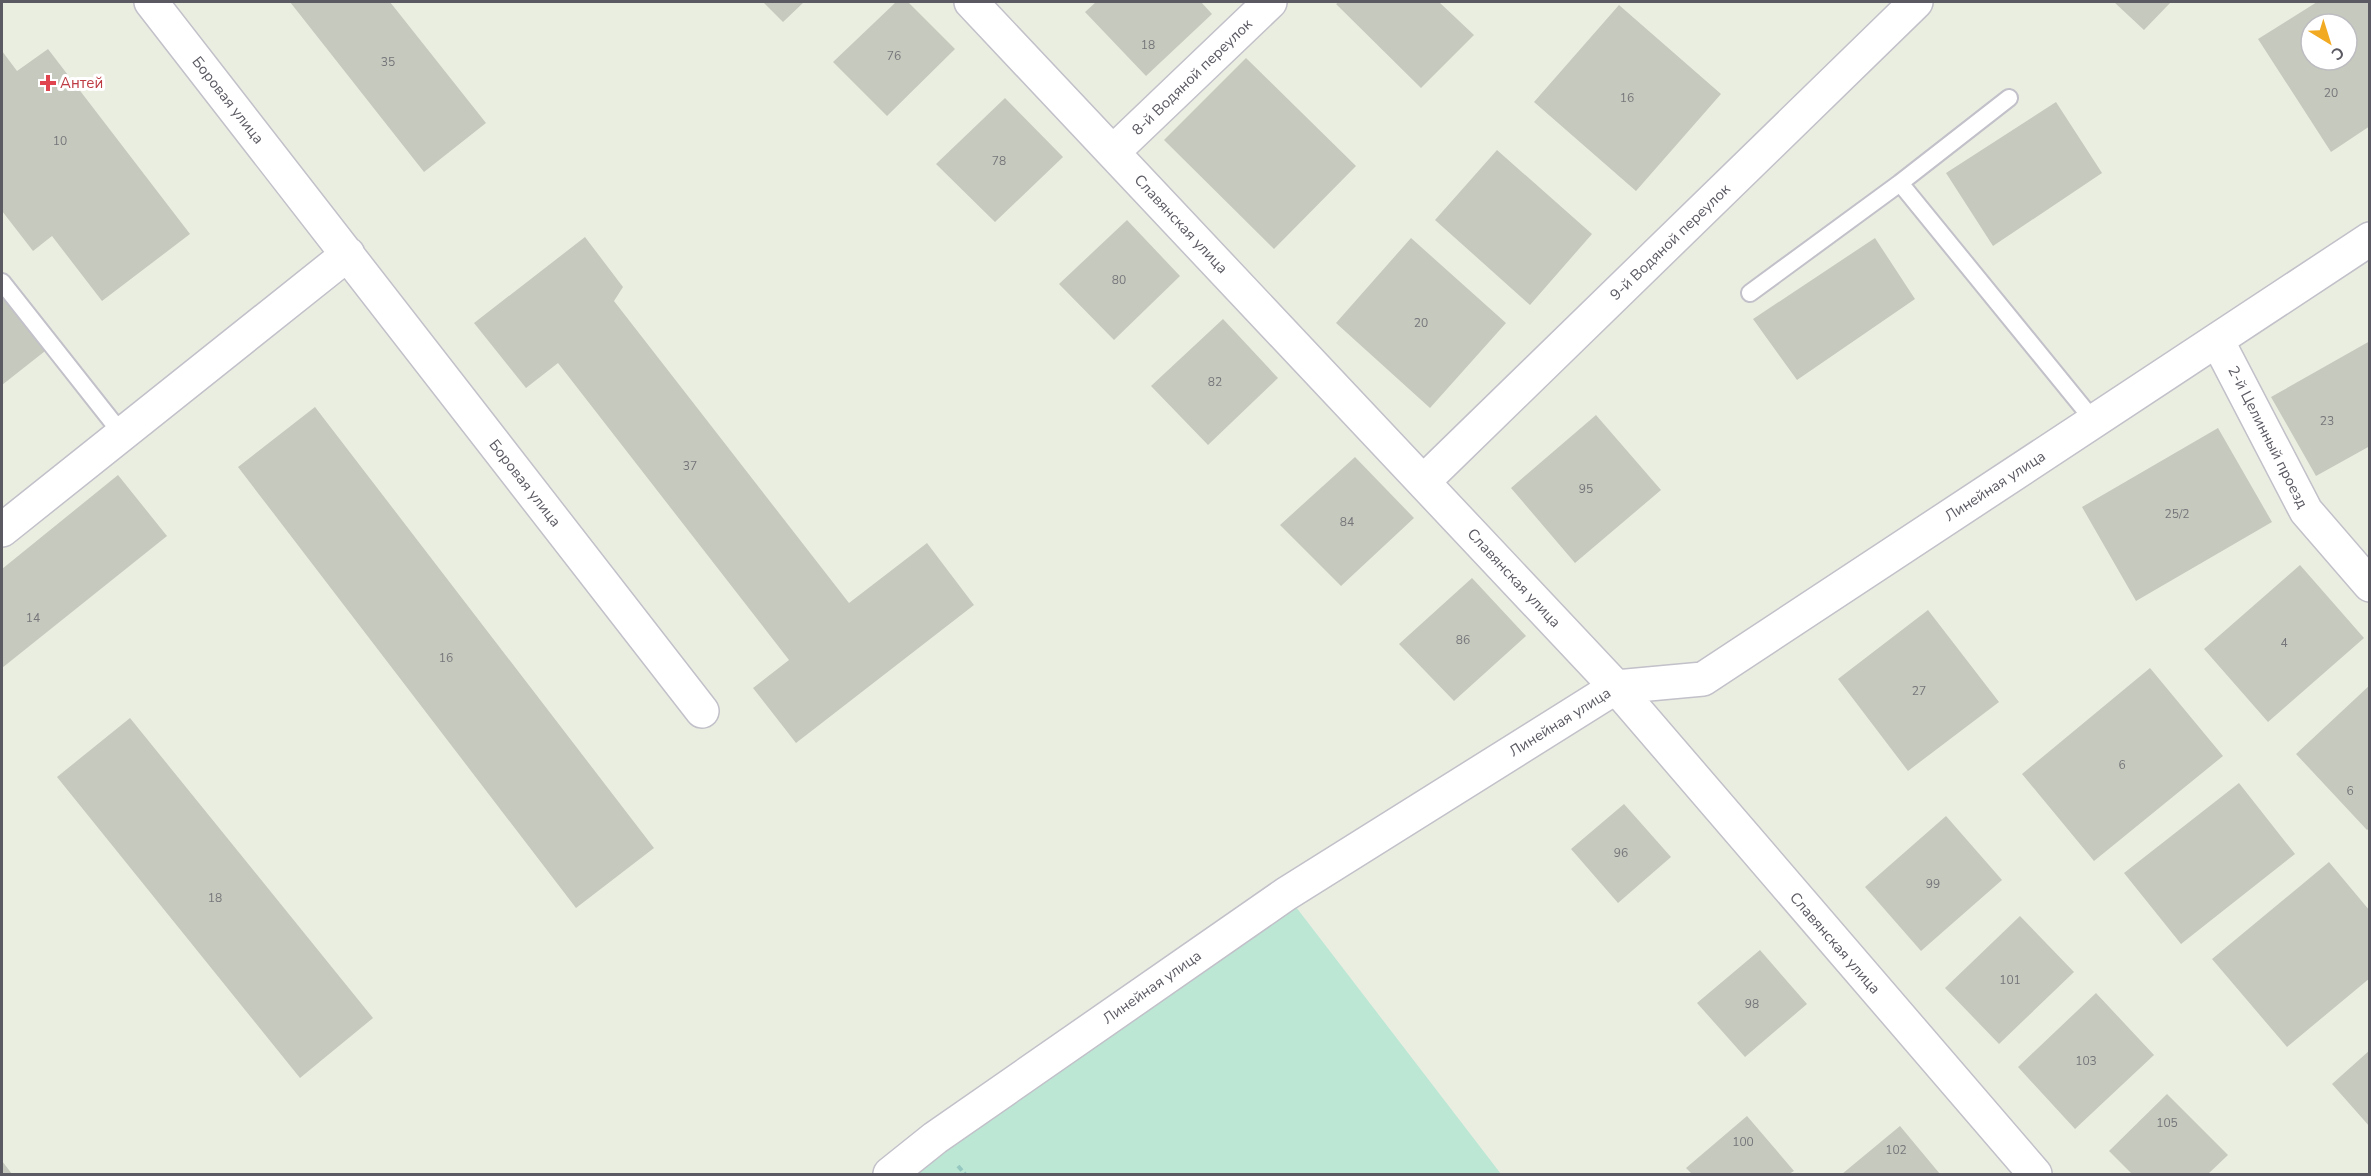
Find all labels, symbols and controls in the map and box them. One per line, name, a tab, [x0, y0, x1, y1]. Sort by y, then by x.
north arrow	[2299, 12, 2359, 72]
street label: 8-й Водяной переулок	[1128, 14, 1256, 140]
house number: 18	[1141, 37, 1155, 53]
text: С	[2326, 41, 2349, 65]
house number: 76	[887, 48, 901, 64]
street label: Боровая улица	[188, 52, 268, 148]
house number: 35	[381, 54, 395, 70]
place label: Антей	[60, 73, 103, 93]
marker: Антей	[41, 76, 55, 90]
house number: 20	[2324, 85, 2338, 101]
house number: 16	[1620, 90, 1634, 106]
house number: 10	[53, 133, 67, 149]
house number: 78	[992, 153, 1006, 169]
street label: Славянская улица	[1130, 170, 1232, 278]
street label: 9-й Водяной переулок	[1606, 179, 1734, 305]
house number: 80	[1112, 272, 1126, 288]
house number: 20	[1414, 315, 1428, 331]
street label: 2-й Целинный проезд	[2223, 362, 2313, 512]
house number: 82	[1208, 374, 1222, 390]
house number: 23	[2320, 413, 2334, 429]
street label: Боровая улица	[485, 435, 565, 531]
street label: Линейная улица	[1941, 446, 2049, 526]
house number: 37	[683, 458, 697, 474]
house number: 95	[1579, 481, 1593, 497]
house number: 25/2	[2165, 506, 2190, 522]
house number: 84	[1340, 514, 1354, 530]
street label: Славянская улица	[1463, 524, 1565, 632]
house number: 14	[26, 610, 40, 626]
house number: 86	[1456, 632, 1470, 648]
house number: 4	[2280, 635, 2288, 651]
house number: 16	[439, 650, 453, 666]
street label: Линейная улица	[1505, 683, 1615, 761]
house number: 27	[1912, 683, 1926, 699]
house number: 6	[2118, 757, 2126, 773]
house number: 6	[2346, 783, 2354, 799]
house number: 96	[1614, 845, 1628, 861]
house number: 99	[1926, 876, 1940, 892]
street label: Славянская улица	[1785, 888, 1885, 998]
house number: 18	[208, 890, 222, 906]
street label: Линейная улица	[1099, 945, 1205, 1029]
house number: 101	[1999, 972, 2021, 988]
house number: 98	[1745, 996, 1759, 1012]
house number: 103	[2075, 1053, 2097, 1069]
house number: 105	[2156, 1115, 2178, 1131]
house number: 100	[1732, 1134, 1754, 1150]
house number: 102	[1885, 1142, 1907, 1158]

